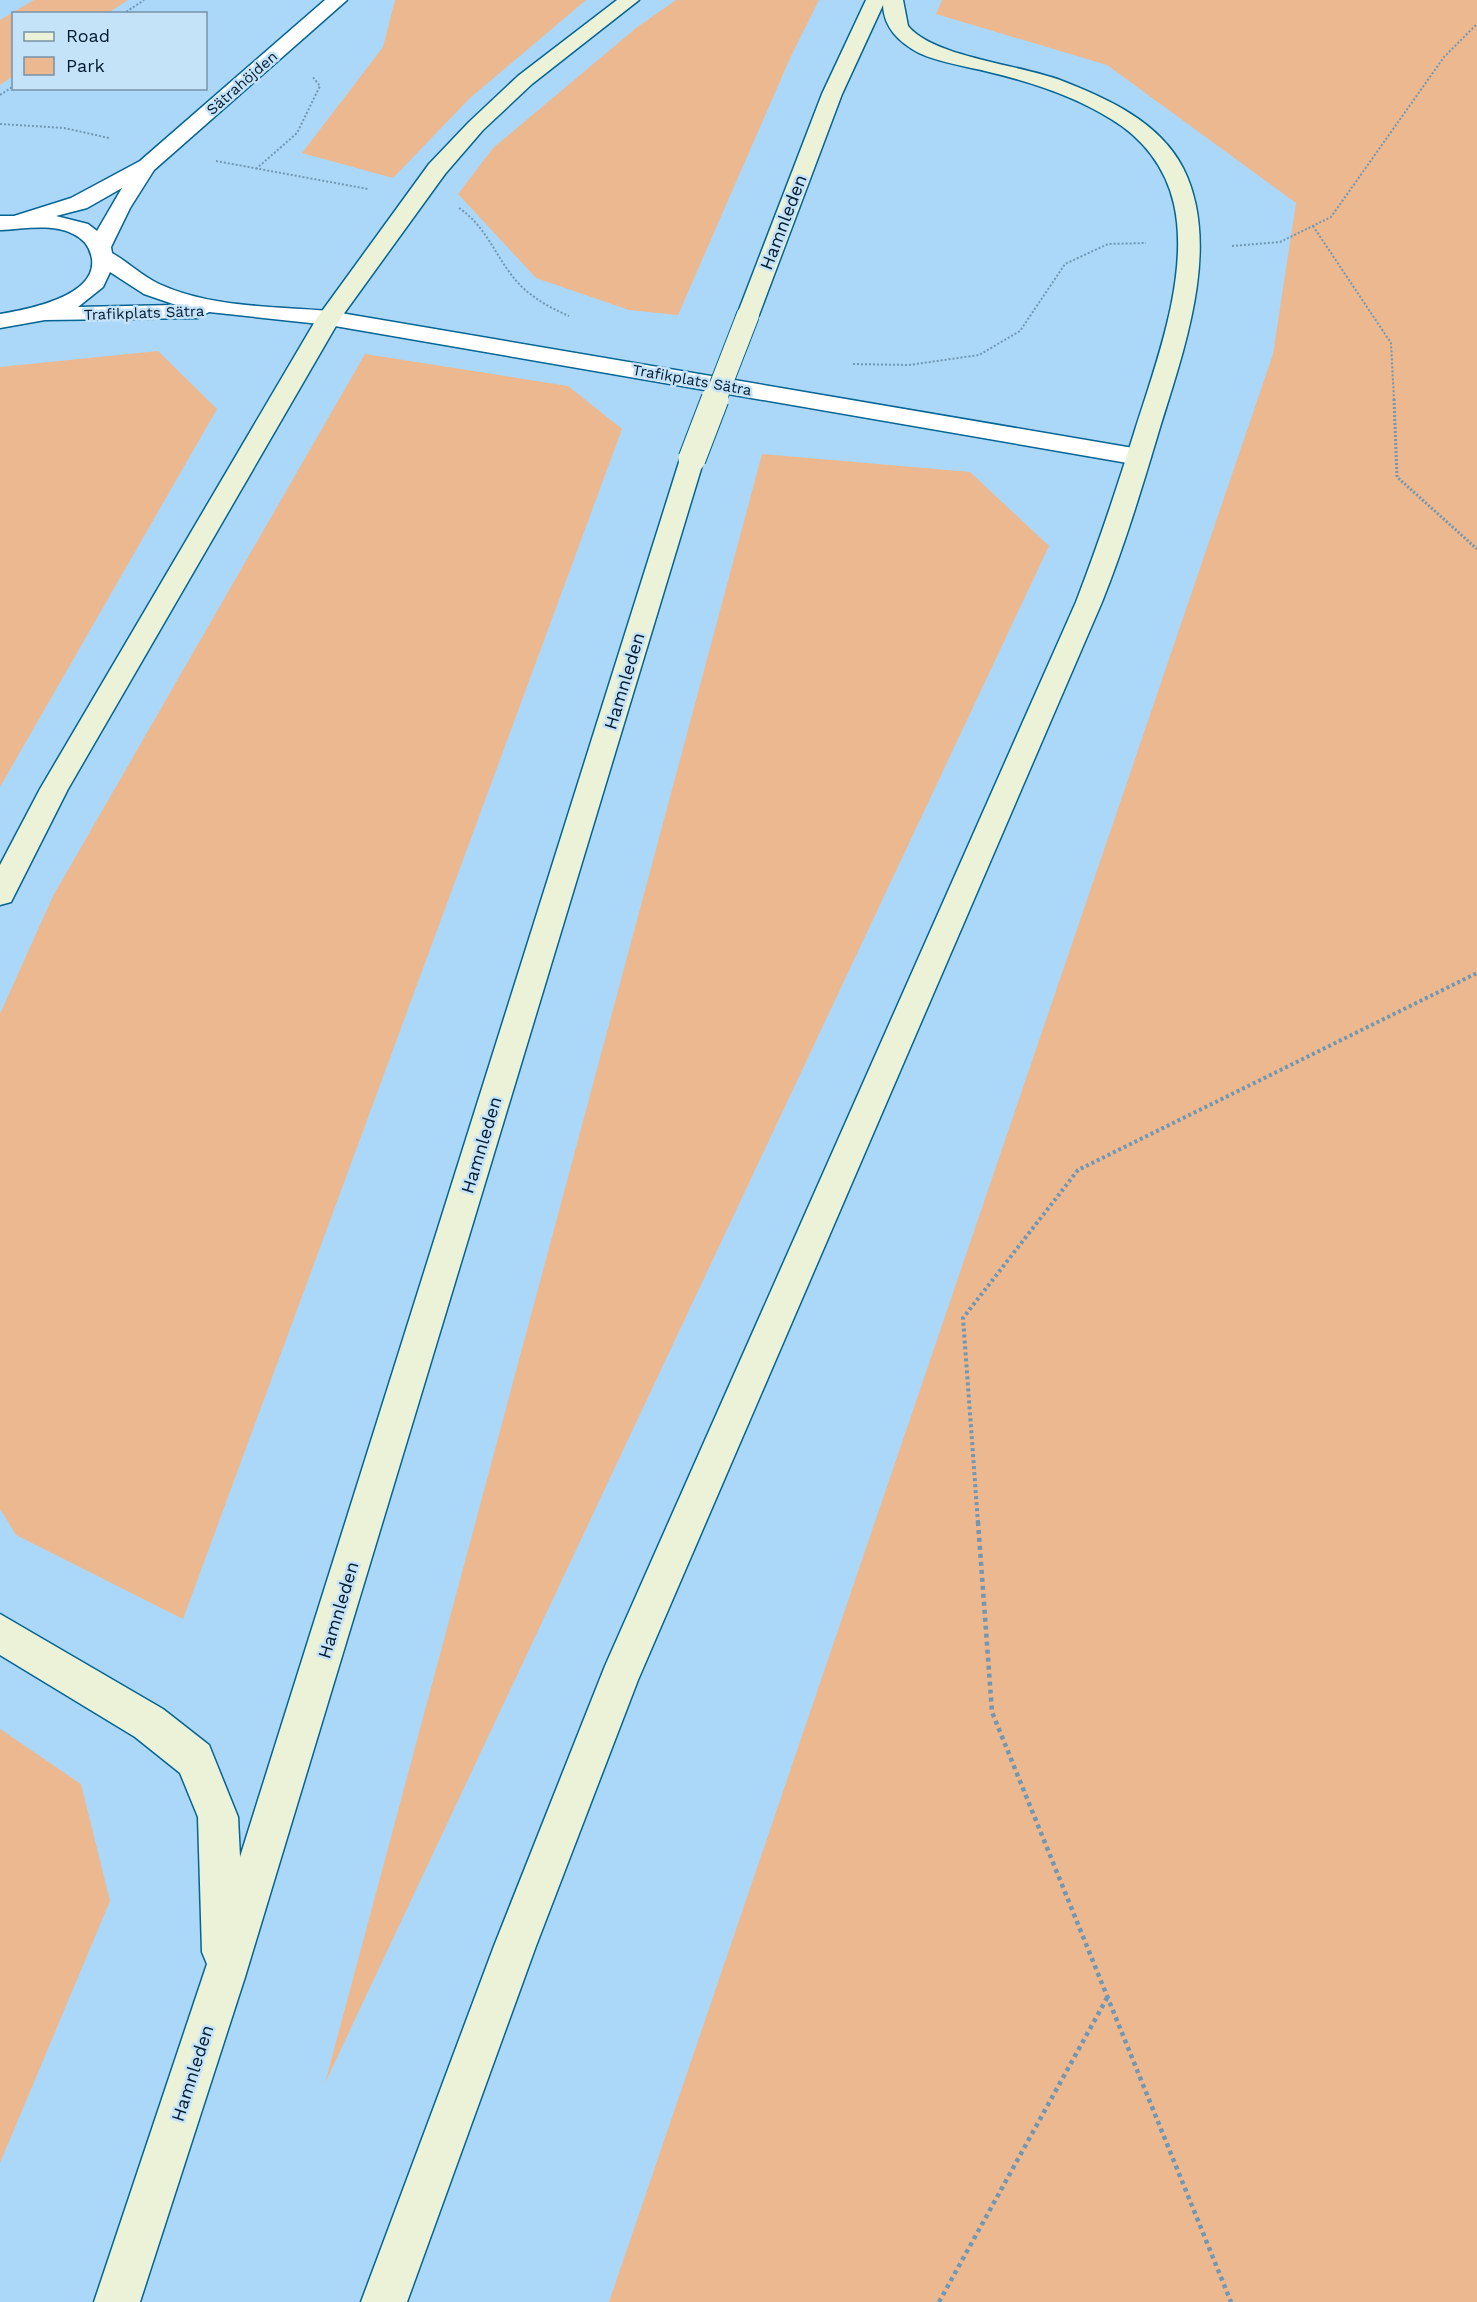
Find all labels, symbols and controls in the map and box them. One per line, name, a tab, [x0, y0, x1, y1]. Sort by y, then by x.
legend	[12, 12, 207, 90]
text: Road	[66, 25, 110, 46]
street label: Sätrahöjden	[203, 47, 281, 119]
text: Park	[66, 55, 105, 76]
street label: Hamnleden	[755, 171, 811, 273]
street label: Trafikplats Sätra	[83, 302, 205, 324]
street label: Trafikplats Sätra	[631, 361, 753, 399]
street label: Hamnleden	[599, 630, 649, 732]
street label: Hamnleden	[456, 1094, 506, 1196]
street label: Hamnleden	[313, 1559, 363, 1661]
street label: Hamnleden	[167, 2022, 217, 2124]

